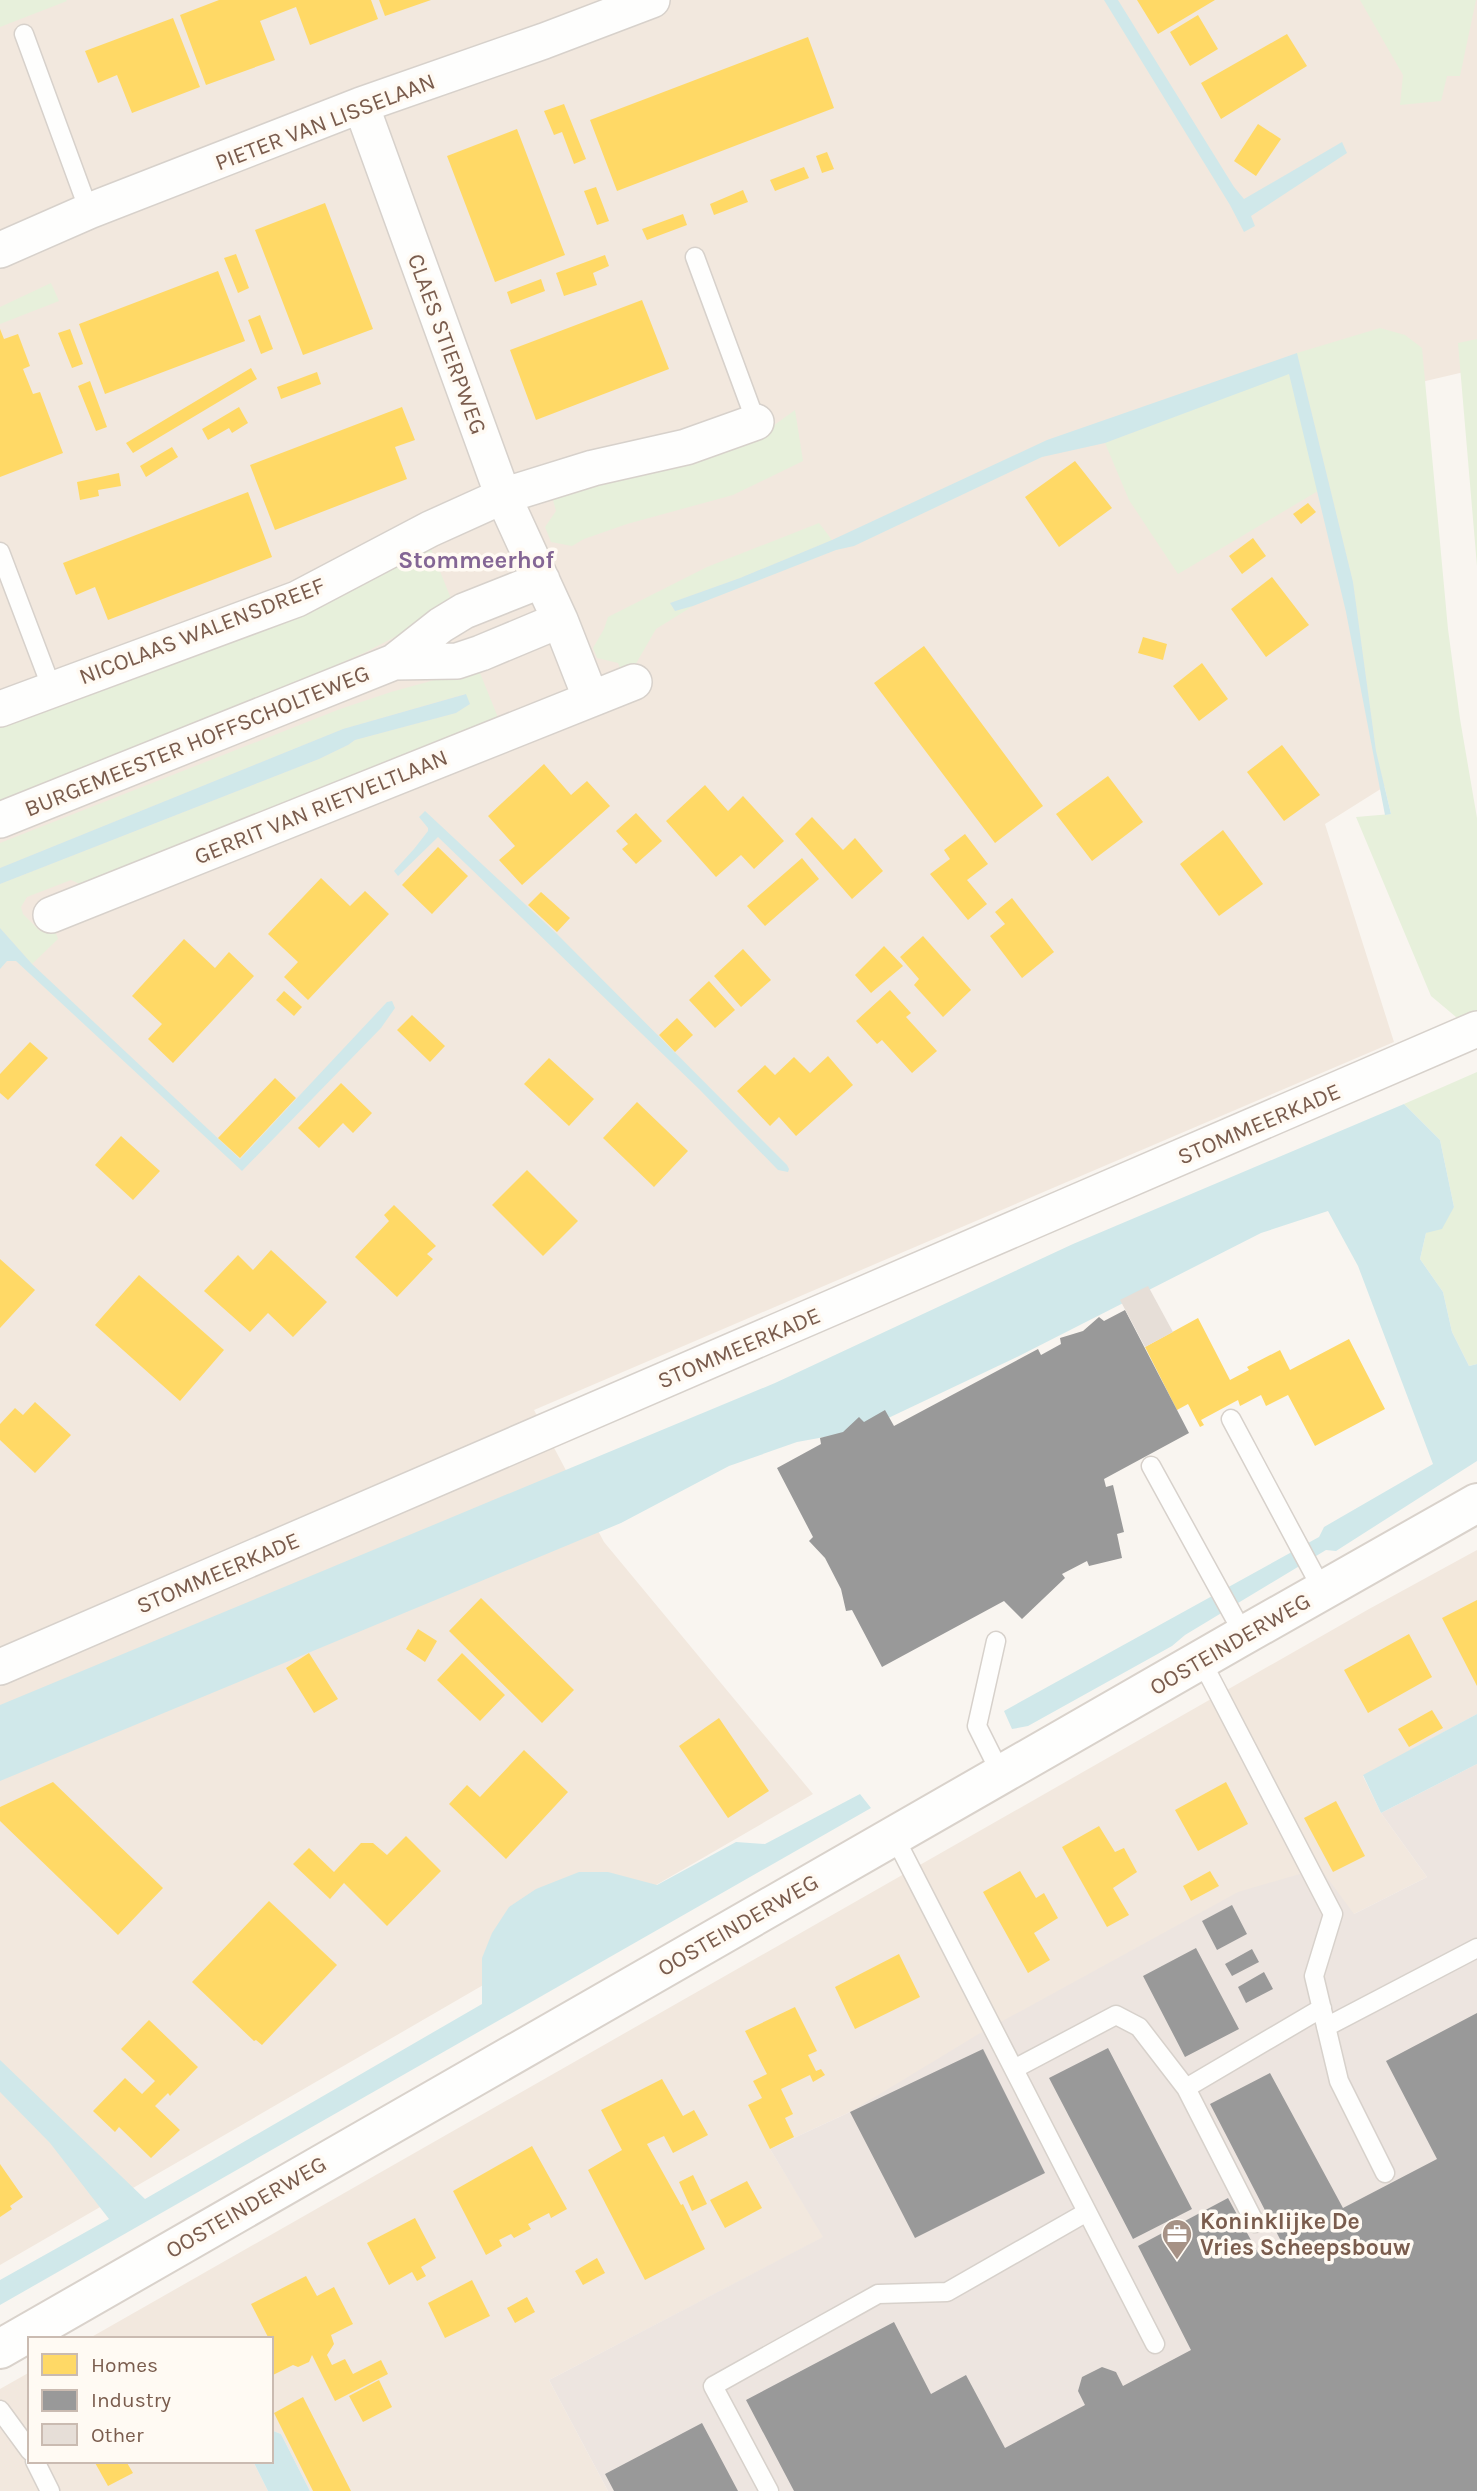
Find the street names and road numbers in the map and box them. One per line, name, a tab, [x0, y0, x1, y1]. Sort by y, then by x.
street label: PIETER VAN LISSELAAN	[211, 68, 439, 176]
street label: CLAES STIERPWEG	[402, 250, 492, 438]
street label: NICOLAAS WALENSDREEF	[75, 572, 329, 690]
street label: BURGEMEESTER HOFFSCHOLTEWEG	[21, 659, 373, 823]
street label: GERRIT VAN RIETVELTLAAN	[190, 744, 452, 870]
street label: STOMMEERKADE	[1173, 1077, 1345, 1171]
street label: STOMMEERKADE	[653, 1301, 825, 1395]
street label: STOMMEERKADE	[132, 1526, 304, 1620]
street label: OOSTEINDERWEG	[1145, 1587, 1315, 1701]
street label: OOSTEINDERWEG	[653, 1868, 823, 1982]
street label: OOSTEINDERWEG	[161, 2150, 331, 2264]

